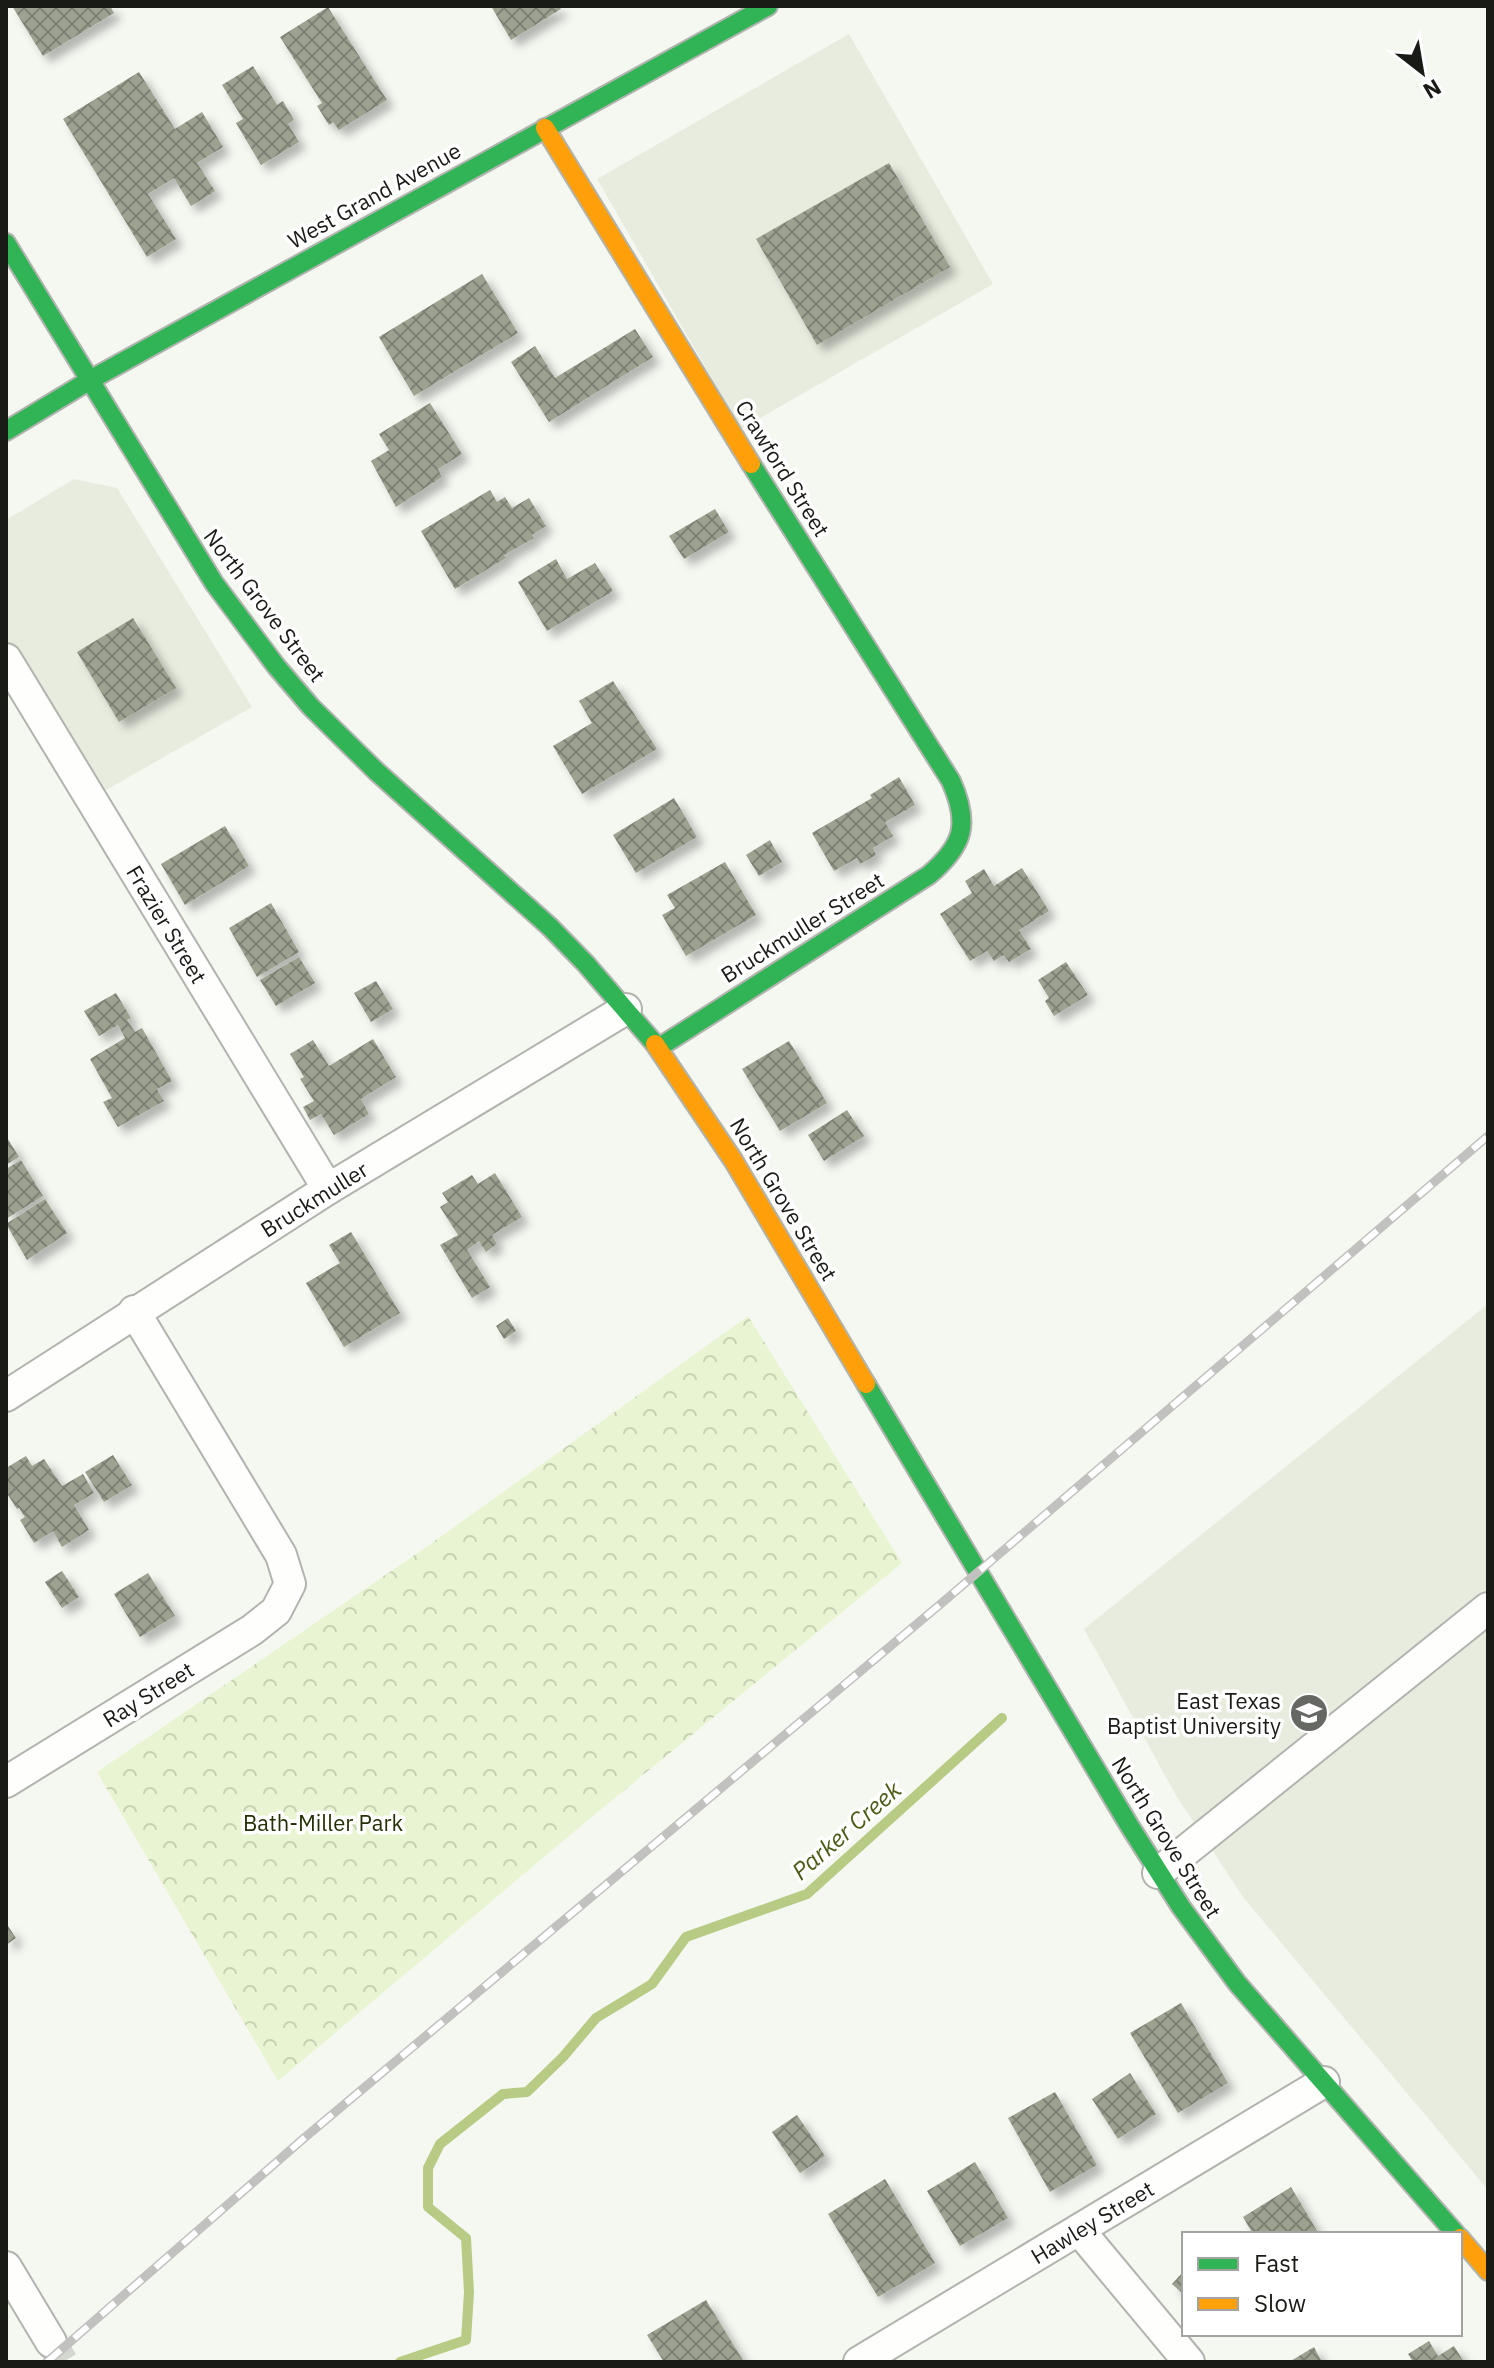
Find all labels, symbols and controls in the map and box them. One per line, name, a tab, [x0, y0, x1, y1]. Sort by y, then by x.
north arrow	[1382, 32, 1462, 112]
text: N	[1418, 73, 1447, 106]
street label: West Grand Avenue	[282, 135, 466, 255]
street label: Crawford Street	[729, 394, 837, 542]
street label: North Grove Street	[198, 522, 332, 688]
street label: Frazier Street	[120, 860, 214, 988]
street label: Bruckmuller Street	[715, 865, 889, 989]
street label: North Grove Street	[724, 1112, 844, 1286]
street label: Bruckmuller	[255, 1155, 373, 1243]
street label: Ray Street	[97, 1655, 199, 1733]
place label: East Texas Baptist University	[1107, 1686, 1281, 1740]
school or university icon: East Texas Baptist University	[1288, 1692, 1330, 1734]
street label: North Grove Street	[1106, 1751, 1228, 1923]
water label: Parker Creek	[784, 1773, 908, 1886]
park label: Bath-Miller Park	[243, 1808, 404, 1837]
street label: Hawley Street	[1025, 2174, 1159, 2270]
legend	[1182, 2232, 1462, 2336]
text: Fast	[1254, 2247, 1299, 2279]
text: Slow	[1254, 2287, 1306, 2319]

